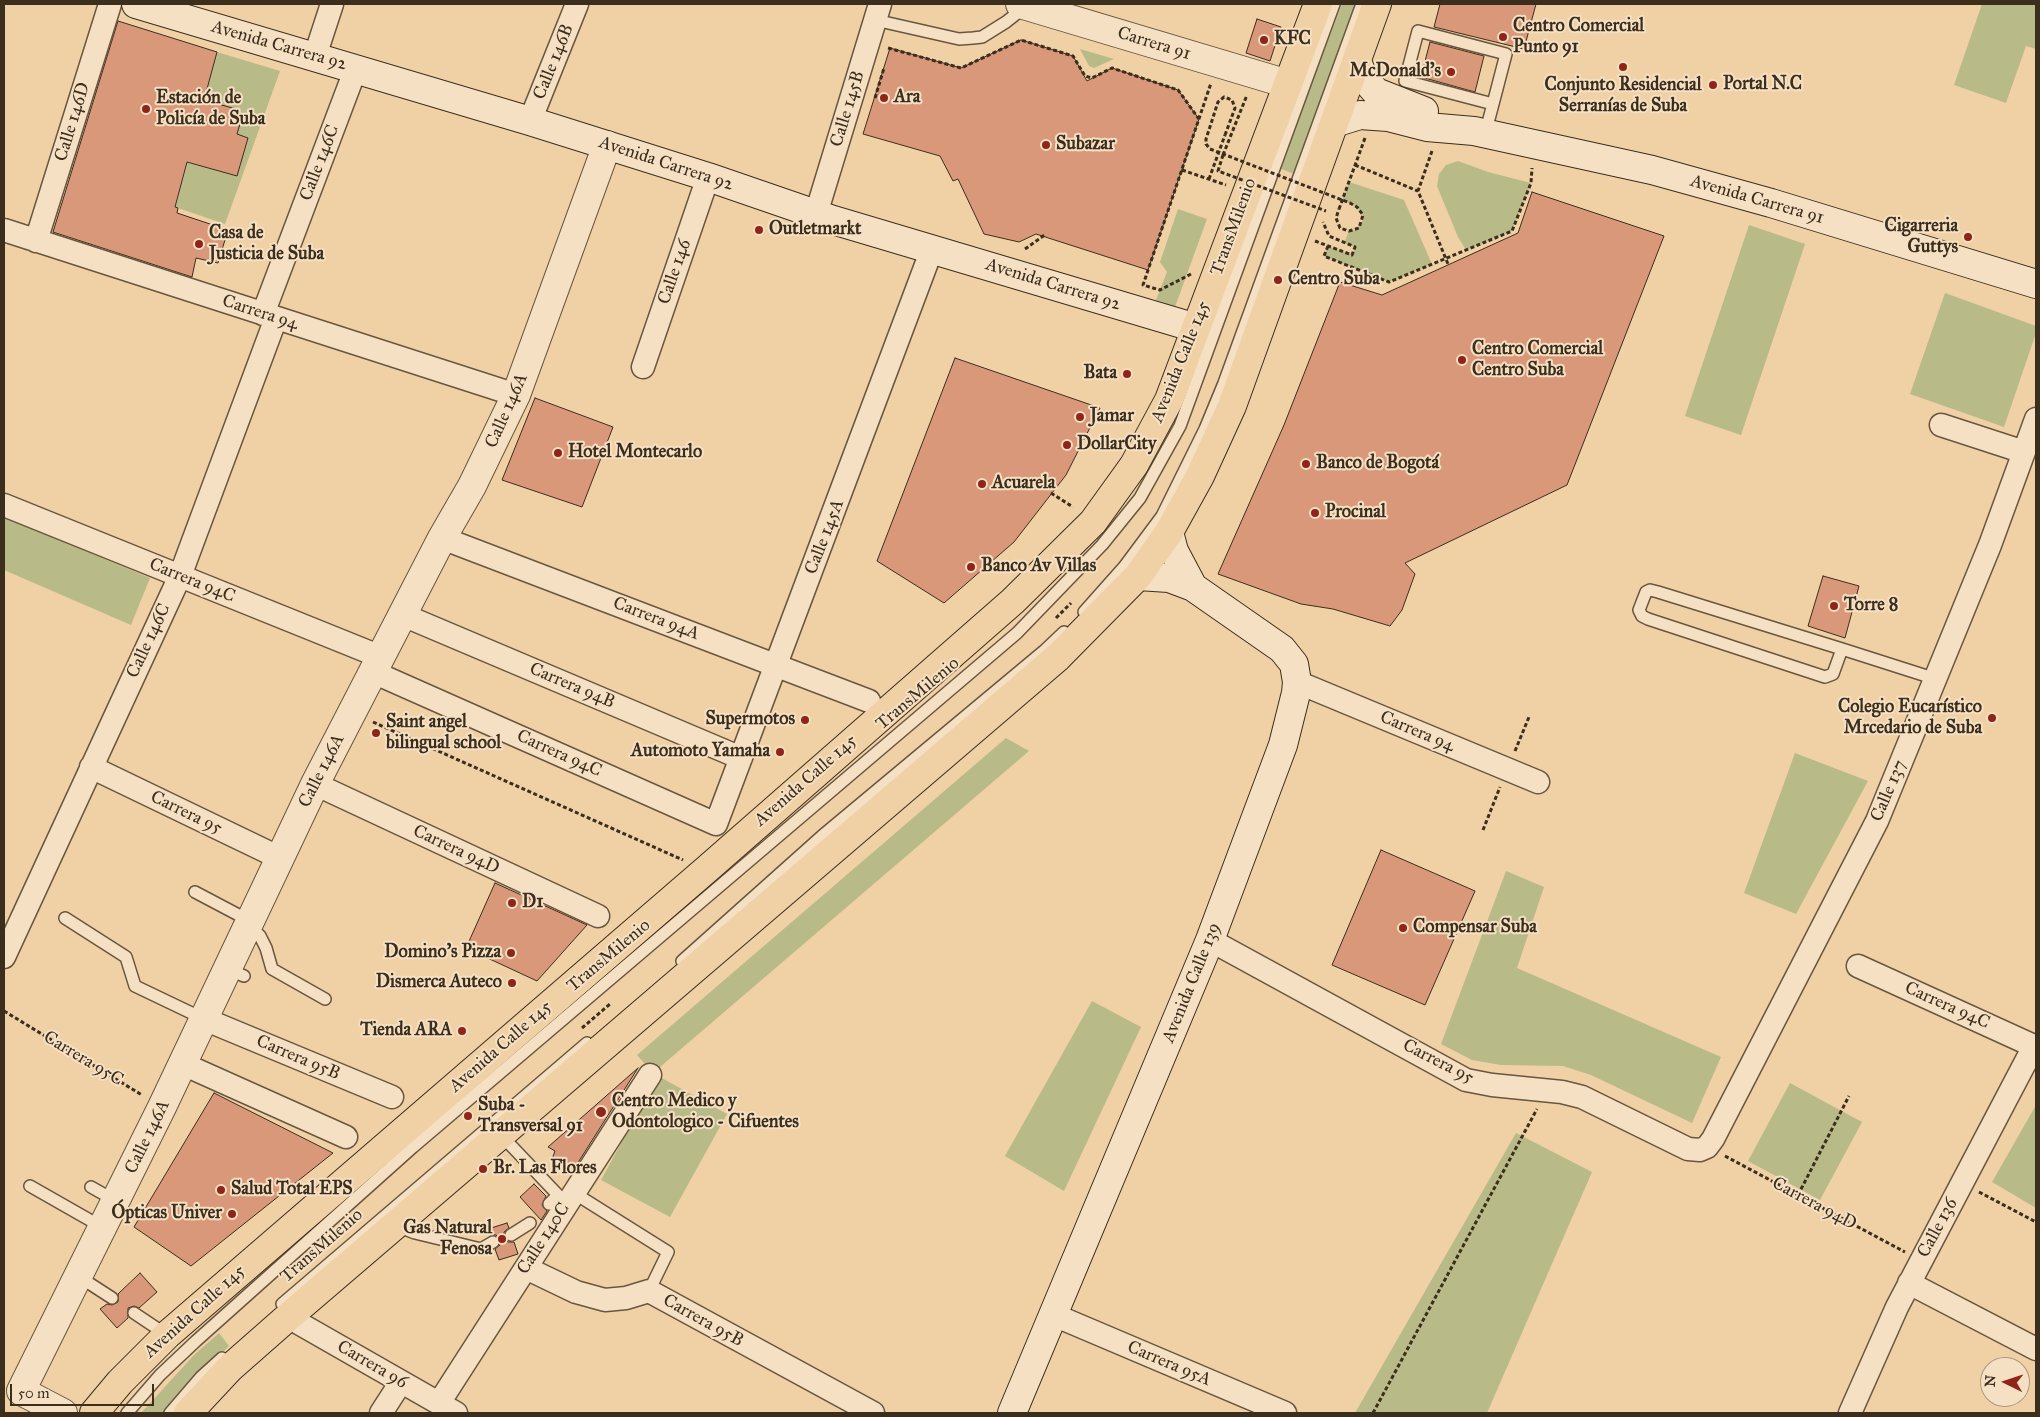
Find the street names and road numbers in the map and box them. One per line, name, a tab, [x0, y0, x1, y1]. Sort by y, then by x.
street label: Avenida Carrera 92	[209, 16, 349, 76]
street label: Calle 146B	[529, 21, 579, 103]
street label: Carrera 91	[1115, 23, 1193, 65]
street label: Calle 145B	[826, 68, 870, 150]
street label: Calle 146D	[51, 80, 95, 164]
street label: Calle 146C	[296, 122, 344, 204]
street label: Avenida Carrera 92	[596, 132, 736, 196]
street label: Avenida Carrera 91	[1688, 171, 1826, 229]
street label: TransMilenio	[1206, 175, 1262, 279]
street label: Calle 146	[654, 237, 696, 307]
street label: Avenida Carrera 92	[983, 254, 1123, 316]
street label: Carrera 94	[219, 291, 301, 335]
street label: Avenida Calle 145	[1147, 298, 1215, 426]
street label: Calle 146A	[481, 370, 533, 452]
street label: Calle 145A	[801, 496, 849, 578]
street label: Carrera 94C	[146, 554, 238, 608]
street label: Carrera 94A	[610, 593, 702, 645]
street label: Calle 146C	[122, 600, 176, 682]
street label: TransMilenio	[872, 653, 964, 735]
street label: Carrera 94B	[526, 658, 618, 714]
street label: Carrera 94	[1377, 707, 1457, 757]
street label: Carrera 94C	[513, 726, 605, 782]
street label: Calle 146A	[294, 731, 350, 811]
street label: Avenida Calle 145	[750, 731, 862, 831]
street label: Calle 137	[1866, 757, 1912, 825]
street label: Carrera 95	[147, 786, 225, 840]
street label: Carrera 94D	[409, 821, 503, 879]
street label: TransMilenio	[563, 915, 655, 997]
street label: Avenida Calle 139	[1158, 920, 1226, 1046]
street label: Carrera 94C	[1901, 978, 1993, 1034]
street label: Avenida Calle 145	[445, 997, 557, 1097]
street label: Carrera 95C	[39, 1027, 127, 1091]
street label: Carrera 95B	[253, 1031, 343, 1085]
street label: Carrera 95	[1399, 1035, 1477, 1089]
street label: Calle 146A	[121, 1097, 175, 1177]
street label: Carrera 94D	[1768, 1173, 1860, 1235]
street label: Calle 136	[1913, 1194, 1963, 1262]
street label: Calle 140C	[513, 1199, 575, 1279]
street label: TransMilenio	[276, 1204, 368, 1288]
street label: Avenida Calle 145	[140, 1261, 250, 1363]
street label: Carrera 95B	[659, 1290, 747, 1352]
street label: Carrera 96	[333, 1336, 411, 1394]
street label: Carrera 95A	[1124, 1337, 1214, 1391]

